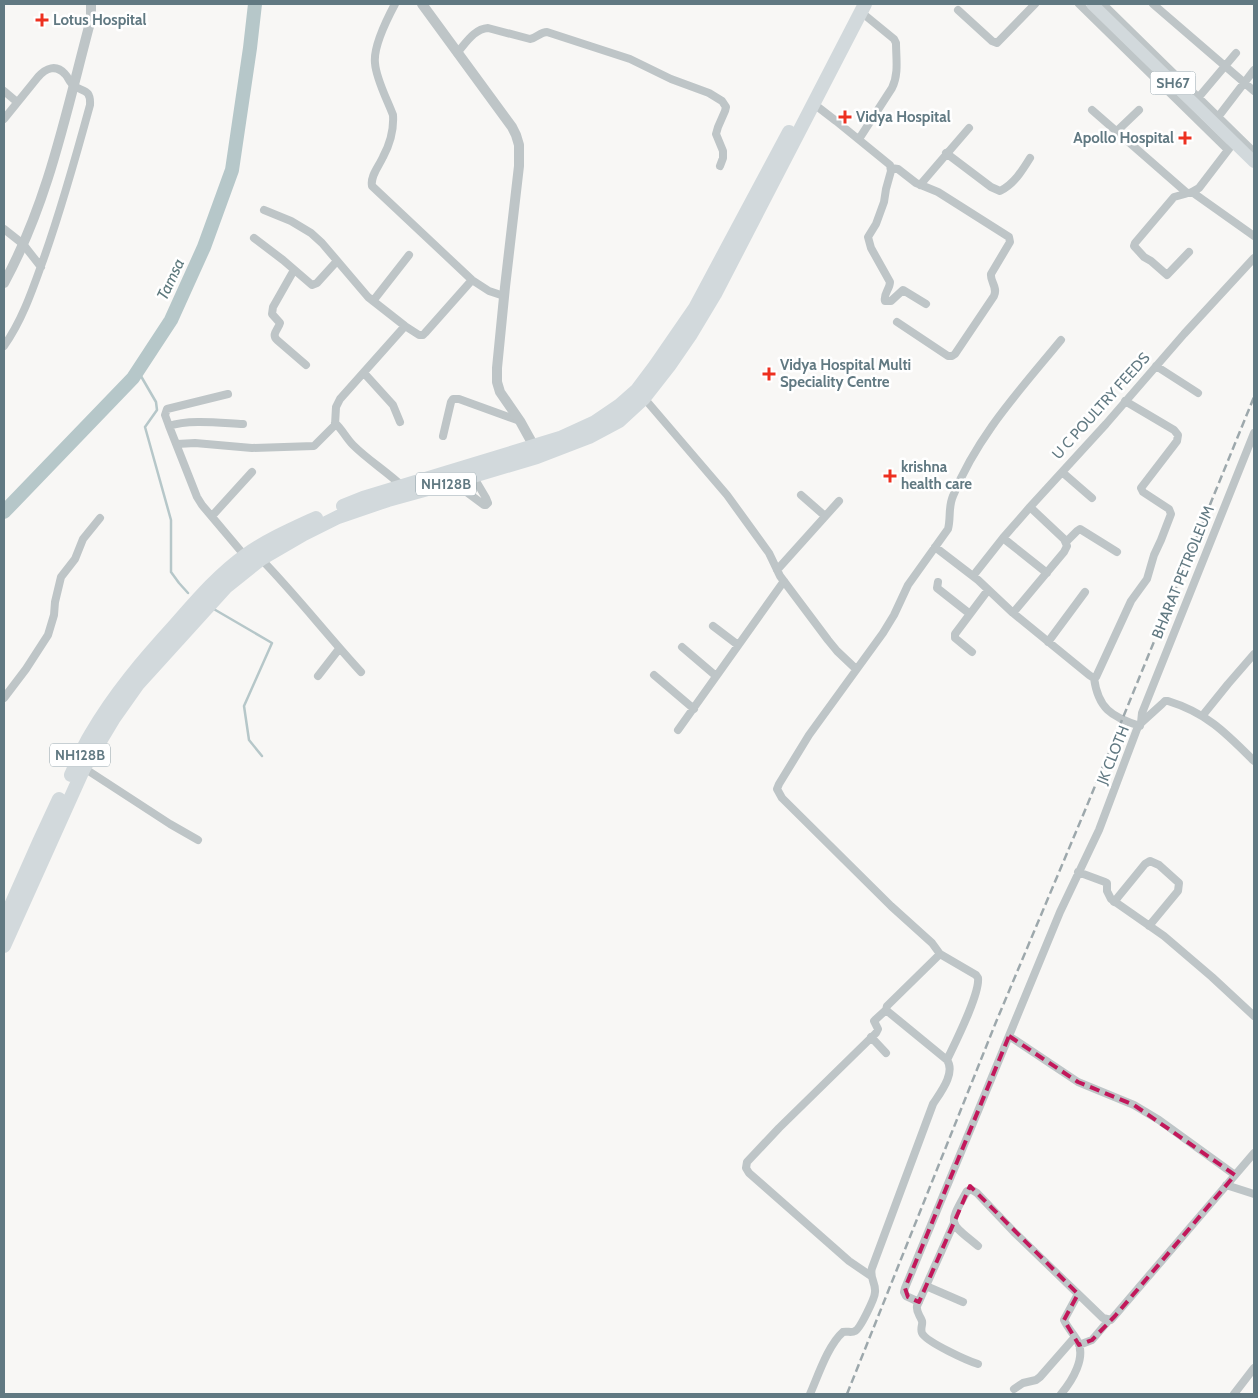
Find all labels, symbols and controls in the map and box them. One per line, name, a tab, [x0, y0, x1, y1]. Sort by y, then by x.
place label: Lotus Hospital	[53, 11, 146, 29]
marker: Lotus Hospital	[35, 13, 49, 27]
road number: SH67	[1150, 72, 1196, 95]
place label: Vidya Hospital	[856, 108, 951, 126]
marker: Vidya Hospital	[838, 110, 852, 124]
place label: Apollo Hospital	[1073, 129, 1174, 147]
marker: Apollo Hospital	[1178, 131, 1192, 145]
water label: Tamsa	[153, 256, 188, 303]
street label: U C POULTRY FEEDS	[1048, 349, 1154, 463]
place label: Vidya Hospital Multi Speciality Centre	[780, 356, 911, 391]
marker: Vidya Hospital Multi Speciality Centre	[762, 367, 776, 381]
place label: krishna health care	[901, 458, 972, 493]
marker: krishna health care	[883, 469, 897, 483]
road number: NH128B	[416, 472, 476, 496]
street label: BHARAT PETROLEUM	[1148, 503, 1218, 641]
street label: JK CLOTH	[1093, 723, 1133, 788]
road number: NH128B	[50, 744, 110, 766]

